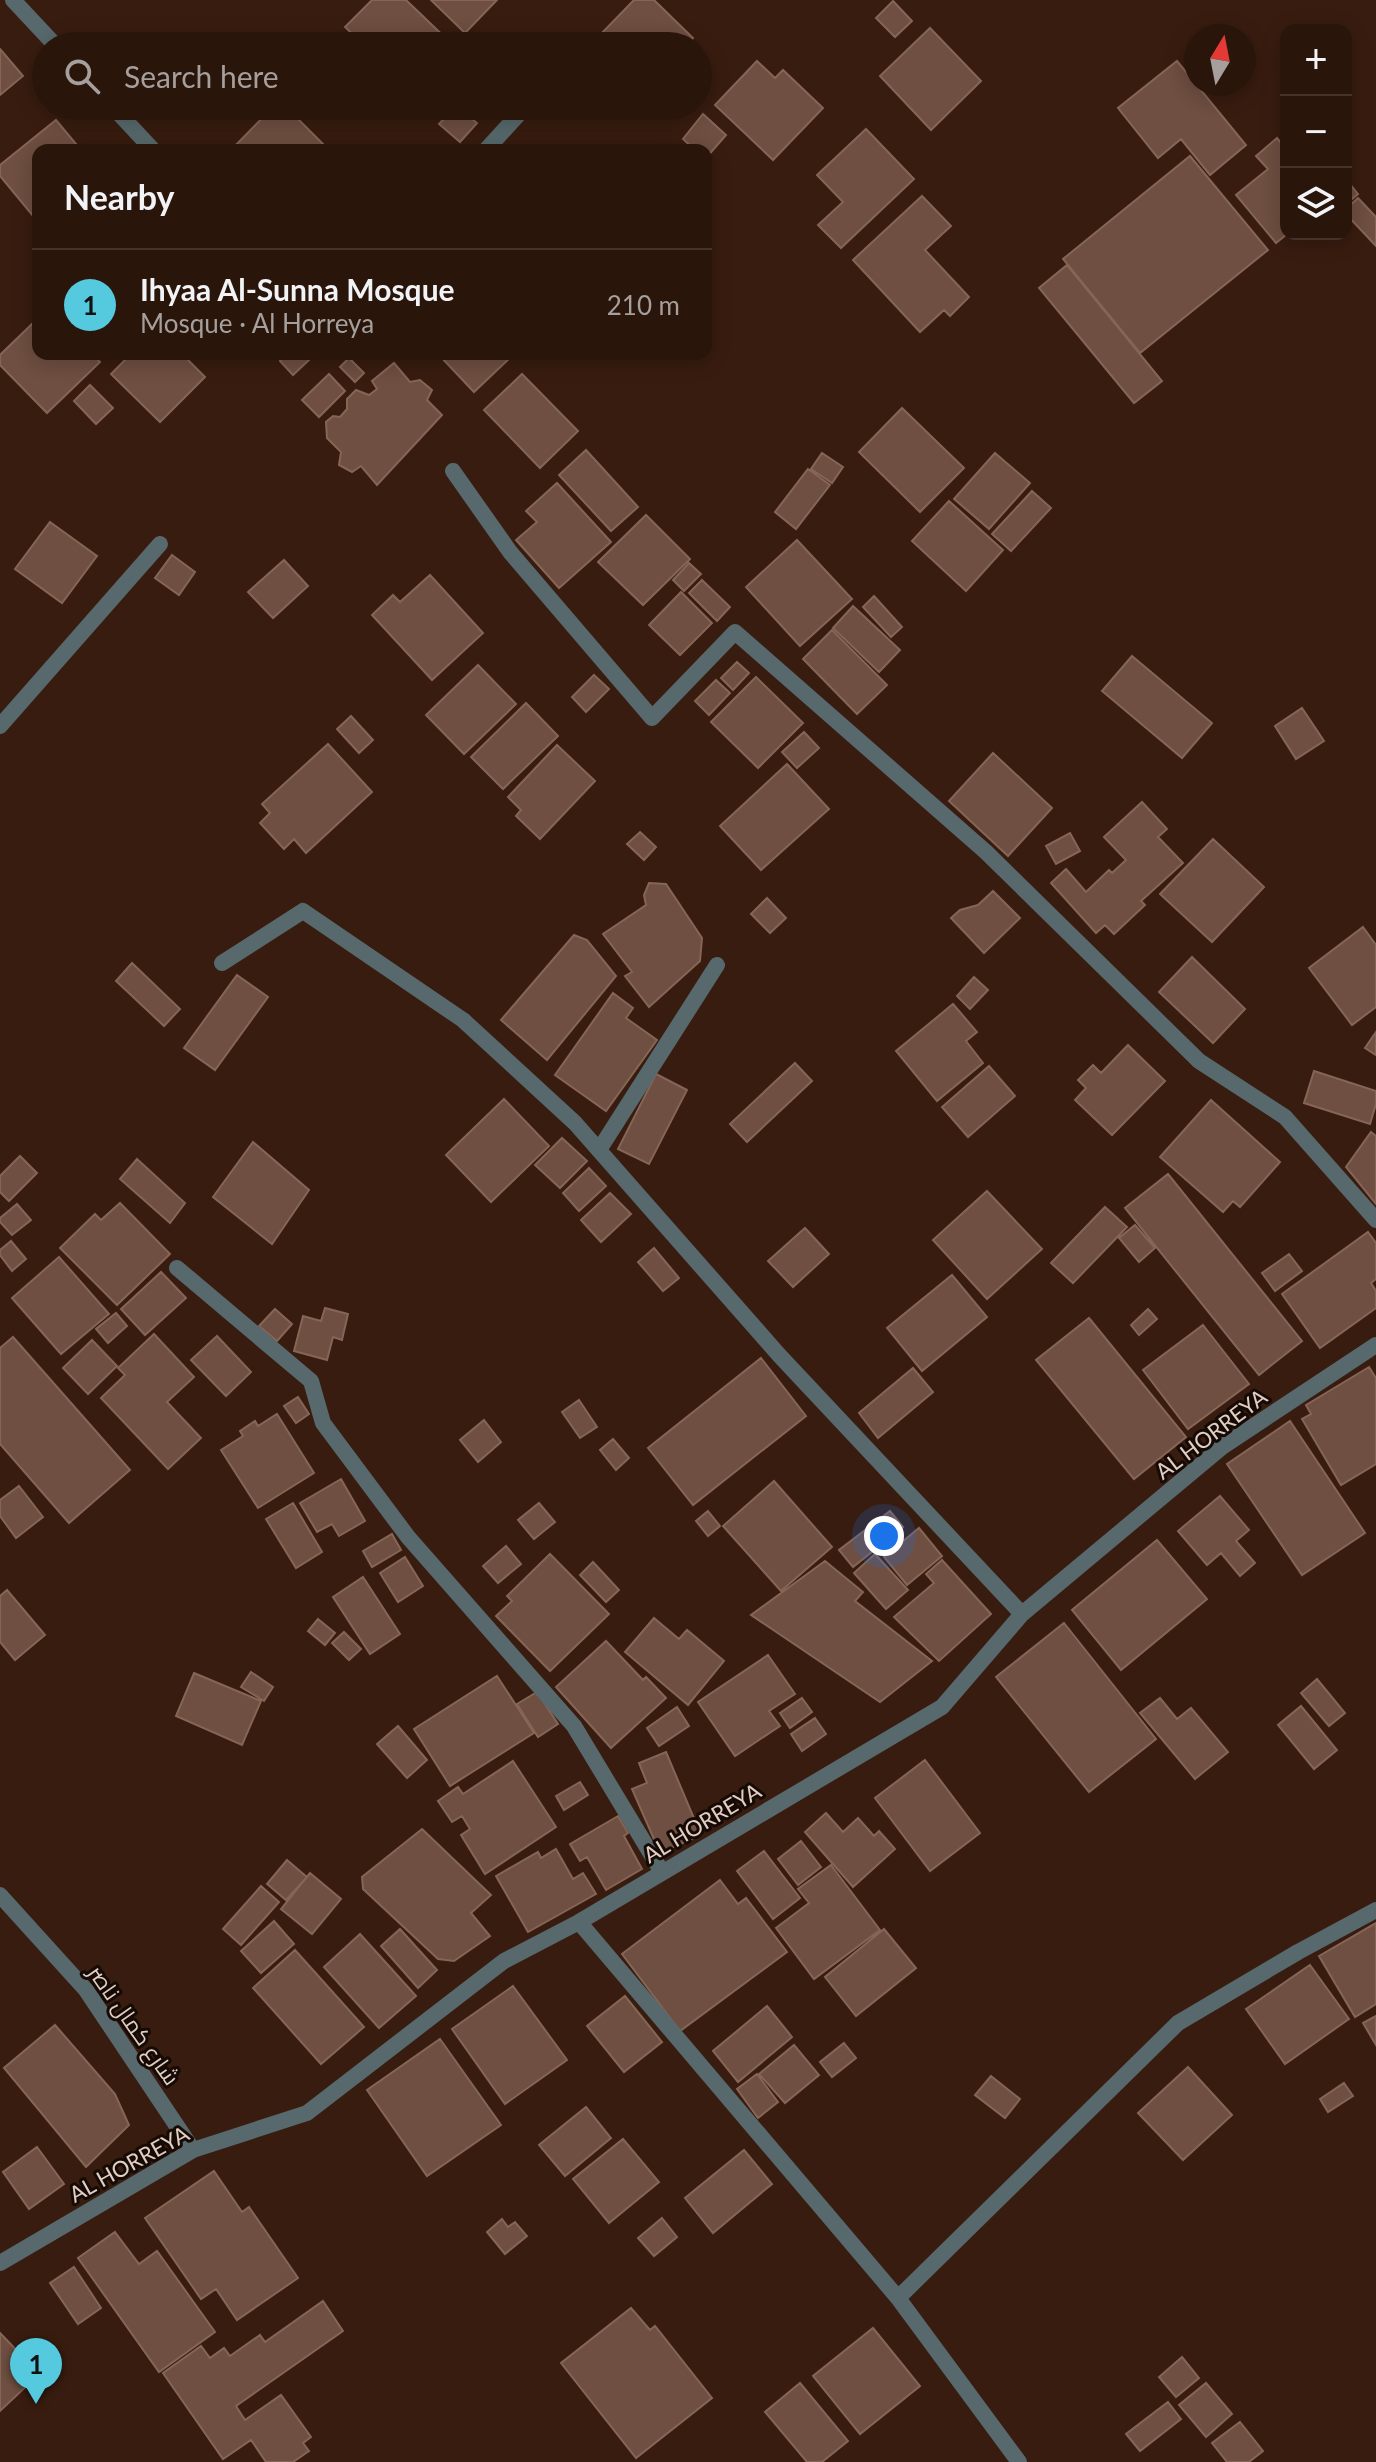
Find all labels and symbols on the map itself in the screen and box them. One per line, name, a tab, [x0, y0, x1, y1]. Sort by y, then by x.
north arrow	[1184, 24, 1256, 96]
street label: AL HORREYA	[1149, 1383, 1272, 1484]
your location	[864, 1516, 904, 1556]
street label: AL HORREYA	[638, 1777, 766, 1868]
street label: شارع كمال ناصر	[80, 1958, 186, 2091]
street label: AL HORREYA	[64, 2119, 194, 2208]
pin: 1	[10, 2338, 62, 2404]

